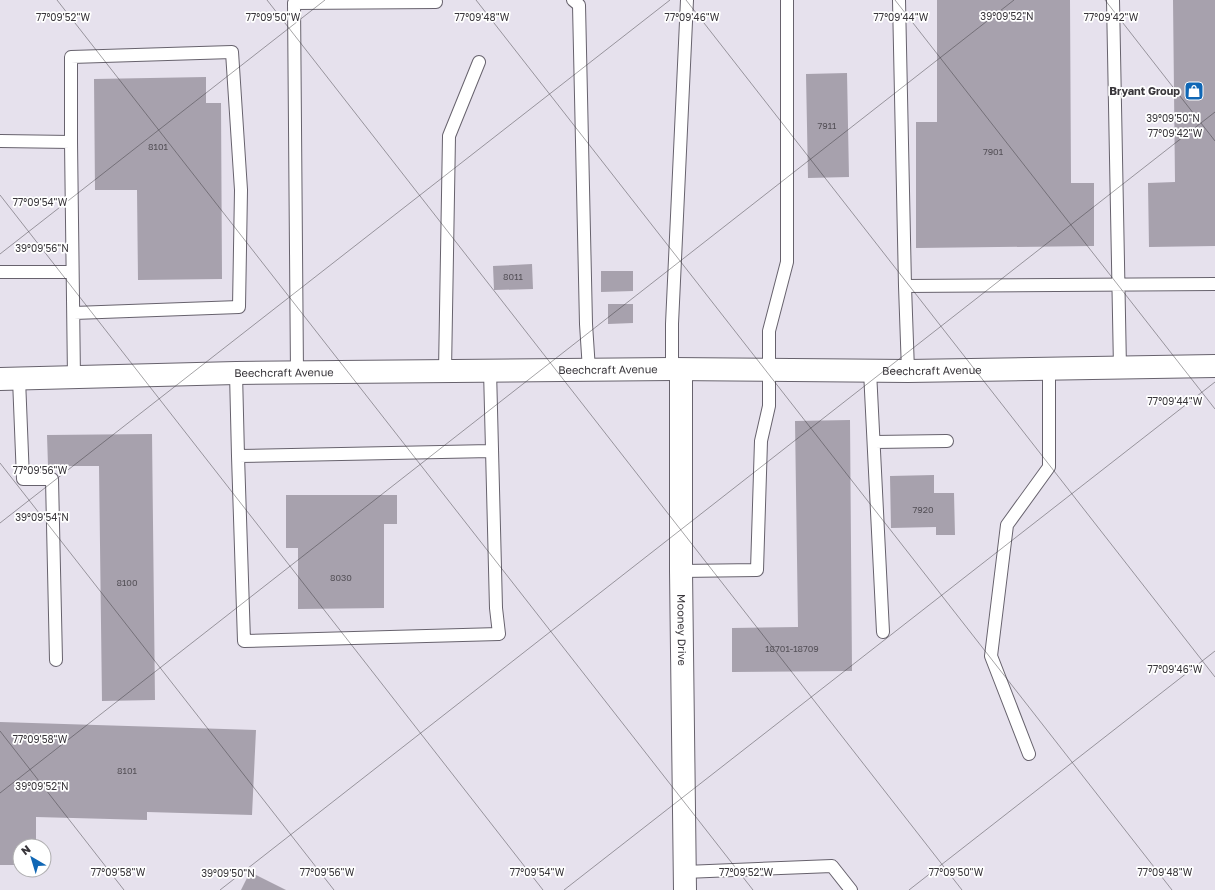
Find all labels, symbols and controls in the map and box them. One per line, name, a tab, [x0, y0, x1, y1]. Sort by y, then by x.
text: 39°09'52"N	[980, 10, 1034, 22]
text: 77°09'52"W	[36, 11, 91, 23]
text: 77°09'50"W	[246, 11, 301, 23]
text: 77°09'48"W	[455, 11, 510, 23]
text: 77°09'46"W	[665, 11, 720, 23]
text: 77°09'44"W	[874, 11, 929, 23]
text: 77°09'42"W	[1084, 11, 1139, 23]
shop icon: Bryant Group	[1183, 80, 1205, 102]
place label: Bryant Group	[1109, 84, 1180, 97]
text: 39°09'50"N	[1146, 112, 1200, 124]
house number: 7911	[818, 120, 837, 131]
text: 77°09'42"W	[1148, 127, 1203, 139]
house number: 8101	[148, 141, 169, 152]
house number: 7901	[983, 146, 1004, 157]
text: 77°09'54"W	[13, 196, 68, 208]
text: 39°09'56"N	[15, 242, 69, 254]
house number: 8011	[503, 271, 524, 282]
street label: Beechcraft Avenue	[558, 362, 658, 376]
street label: Beechcraft Avenue	[882, 363, 982, 377]
street label: Beechcraft Avenue	[234, 365, 334, 379]
text: 77°09'44"W	[1148, 395, 1203, 407]
text: 77°09'56"W	[13, 464, 68, 476]
house number: 7920	[912, 504, 934, 515]
text: 39°09'54"N	[15, 511, 69, 523]
house number: 8030	[330, 572, 352, 583]
house number: 8100	[116, 577, 138, 588]
street label: Mooney Drive	[675, 594, 689, 666]
house number: 18701-18709	[765, 643, 819, 654]
text: 77°09'46"W	[1148, 663, 1203, 675]
text: 77°09'58"W	[13, 733, 68, 745]
house number: 8101	[117, 765, 138, 776]
text: 39°09'52"N	[15, 780, 69, 792]
north arrow	[12, 838, 52, 878]
text: N	[18, 842, 33, 857]
text: 77°09'58"W	[91, 866, 146, 878]
text: 77°09'56"W	[300, 866, 355, 878]
text: 77°09'54"W	[510, 866, 565, 878]
text: 77°09'52"W	[719, 866, 774, 878]
text: 77°09'50"W	[929, 866, 984, 878]
text: 77°09'48"W	[1138, 866, 1193, 878]
text: 39°09'50"N	[201, 867, 255, 879]

